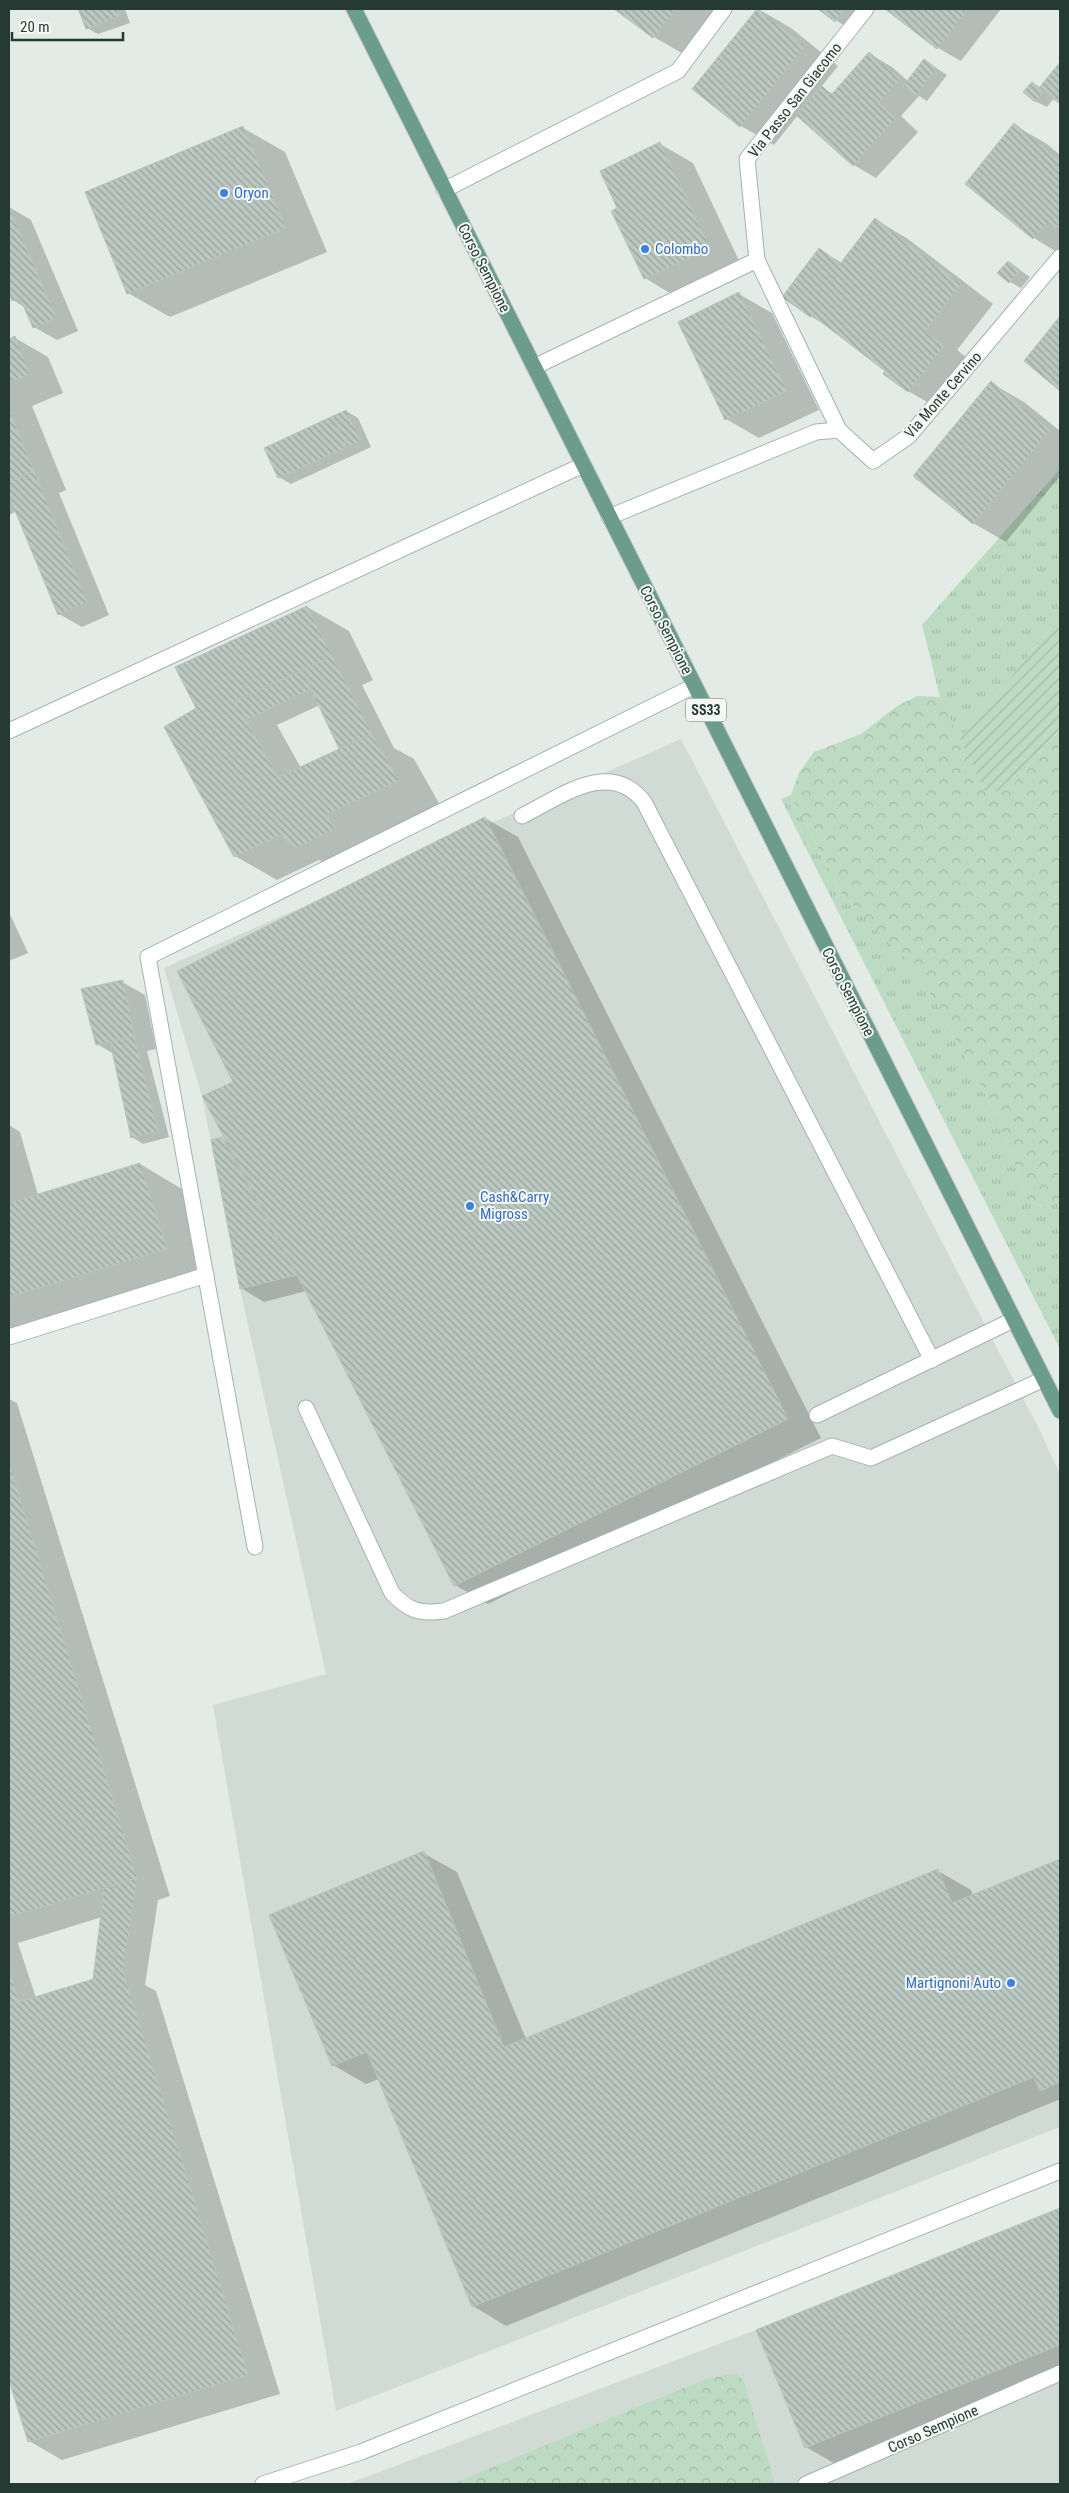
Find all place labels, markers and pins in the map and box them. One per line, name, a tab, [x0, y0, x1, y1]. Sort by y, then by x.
place label: Oryon	[234, 184, 269, 202]
marker: Oryon	[218, 187, 230, 199]
place label: Colombo	[655, 240, 708, 258]
marker: Colombo	[639, 243, 651, 255]
place label: Cash&Carry Migross	[480, 1188, 549, 1223]
marker: Cash&Carry Migross	[464, 1200, 476, 1212]
place label: Martignoni Auto	[906, 1974, 1001, 1992]
marker: Martignoni Auto	[1005, 1977, 1017, 1989]

